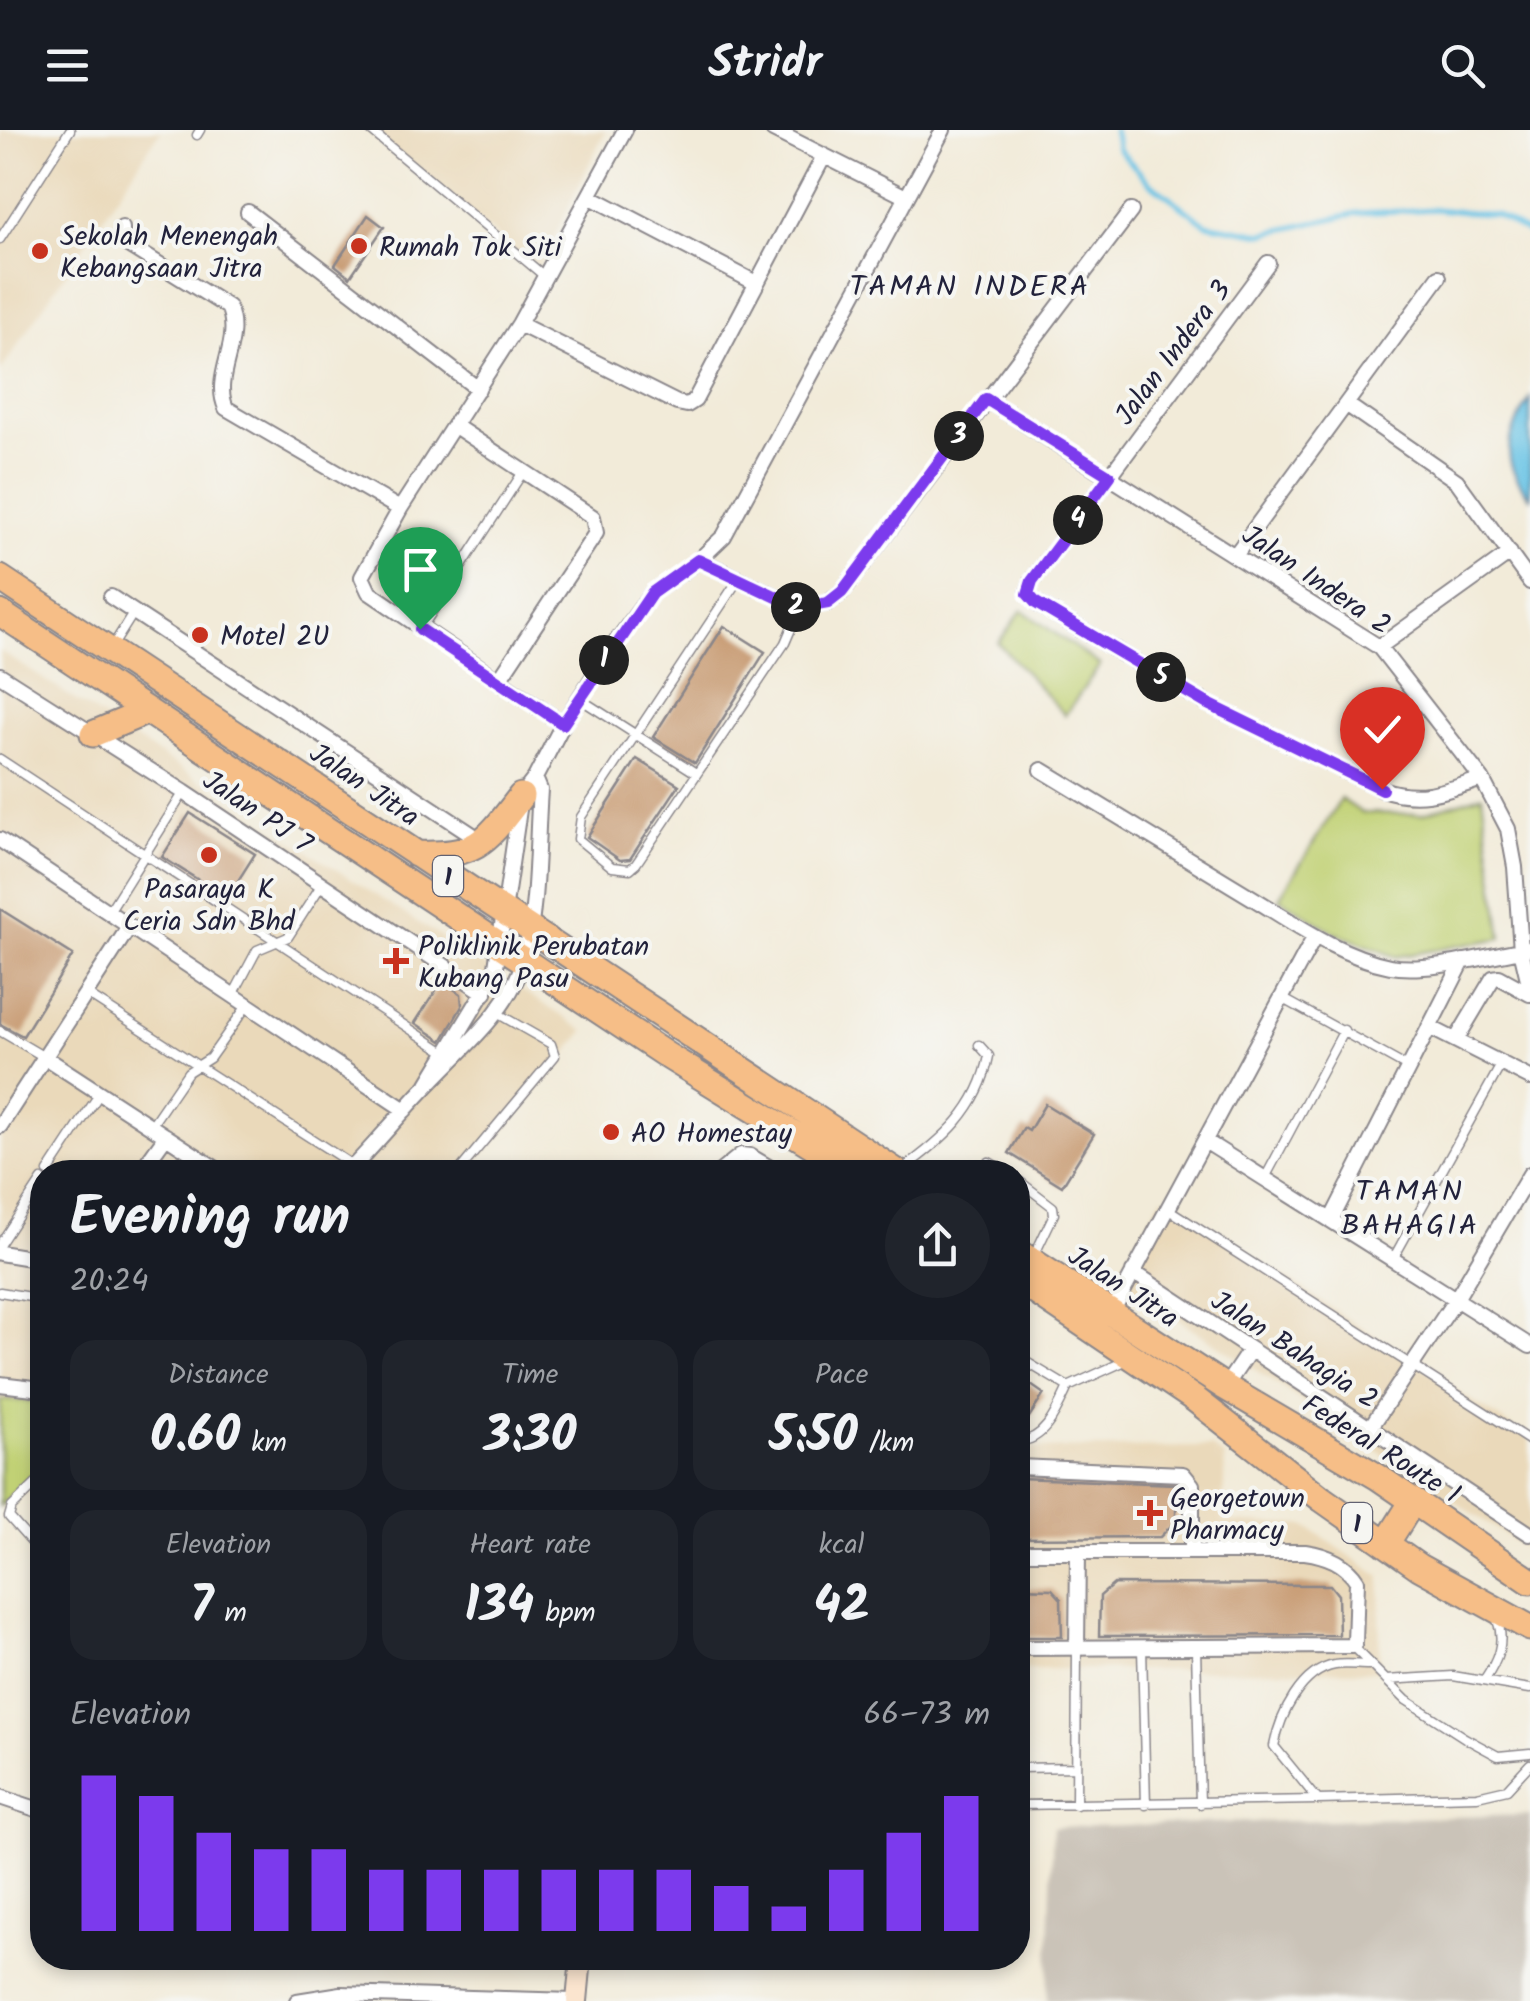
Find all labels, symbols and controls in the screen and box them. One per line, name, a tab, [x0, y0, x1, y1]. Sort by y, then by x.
text: Stridr	[708, 29, 822, 101]
icon: menu	[40, 38, 95, 93]
icon: search	[1435, 38, 1490, 93]
place label: Sekolah Menengah Kebangsaan Jitra	[60, 215, 278, 292]
place label: Rumah Tok Siti	[379, 226, 563, 271]
marker: Rumah Tok Siti	[348, 235, 370, 257]
marker: Sekolah Menengah Kebangsaan Jitra	[29, 240, 51, 262]
district label: TAMAN INDERA	[850, 264, 1090, 312]
street label: Jalan Indera 3	[1104, 271, 1244, 436]
pin: 3	[934, 411, 984, 461]
text: 3	[951, 413, 967, 458]
pin: 4	[1053, 495, 1103, 545]
text: 4	[1070, 497, 1086, 542]
street label: Jalan Indera 2	[1232, 514, 1400, 648]
pin	[378, 527, 463, 630]
icon: arrive	[393, 542, 448, 597]
pin: 2	[771, 582, 821, 632]
text: 2	[788, 584, 804, 629]
place label: Motel 2U	[220, 615, 329, 660]
marker: Motel 2U	[189, 624, 211, 646]
pin: 1	[579, 635, 629, 685]
text: 1	[600, 637, 608, 682]
pin: 5	[1136, 652, 1186, 702]
text: 5	[1154, 654, 1168, 699]
pin	[1340, 687, 1425, 790]
icon: check	[1355, 702, 1410, 757]
street label: Jalan Jitra	[299, 732, 428, 840]
street label: Jalan PJ 7	[192, 760, 322, 867]
marker: Pasaraya K Ceria Sdn Bhd	[198, 844, 220, 866]
road number: 1	[433, 856, 463, 896]
place label: Pasaraya K Ceria Sdn Bhd	[123, 868, 296, 945]
place label: Poliklinik Perubatan Kubang Pasu	[418, 925, 649, 1002]
marker: Poliklinik Perubatan Kubang Pasu	[383, 948, 409, 974]
place label: AO Homestay	[631, 1112, 793, 1157]
marker: AO Homestay	[600, 1121, 622, 1143]
district label: TAMAN BAHAGIA	[1340, 1169, 1480, 1251]
text: Evening run	[70, 1176, 350, 1263]
button: share	[885, 1193, 990, 1298]
street label: Jalan Jitra	[1058, 1235, 1187, 1341]
text: 20:24	[70, 1257, 149, 1308]
street label: Jalan Bahagia 2	[1201, 1280, 1386, 1422]
text: Distance	[168, 1353, 269, 1398]
text: Time	[502, 1353, 558, 1398]
text: Pace	[815, 1353, 868, 1398]
street label: Federal Route 1	[1292, 1383, 1469, 1517]
text: 0.60	[150, 1398, 240, 1478]
text: 3:30	[484, 1398, 576, 1478]
text: 5:50	[769, 1398, 858, 1478]
text: km	[240, 1421, 287, 1466]
text: /km	[858, 1421, 914, 1466]
place label: Georgetown Pharmacy	[1170, 1477, 1305, 1554]
marker: Georgetown Pharmacy	[1139, 1502, 1161, 1524]
road number: 1	[1342, 1503, 1372, 1543]
text: Elevation	[165, 1523, 271, 1568]
text: Heart rate	[469, 1523, 591, 1568]
text: kcal	[819, 1523, 864, 1568]
text: 7	[190, 1568, 213, 1648]
text: 134	[464, 1568, 534, 1648]
text: 42	[813, 1568, 870, 1648]
text: m	[213, 1591, 247, 1636]
text: bpm	[534, 1591, 596, 1636]
text: Elevation	[70, 1690, 191, 1741]
text: 66–73 m	[864, 1690, 990, 1741]

